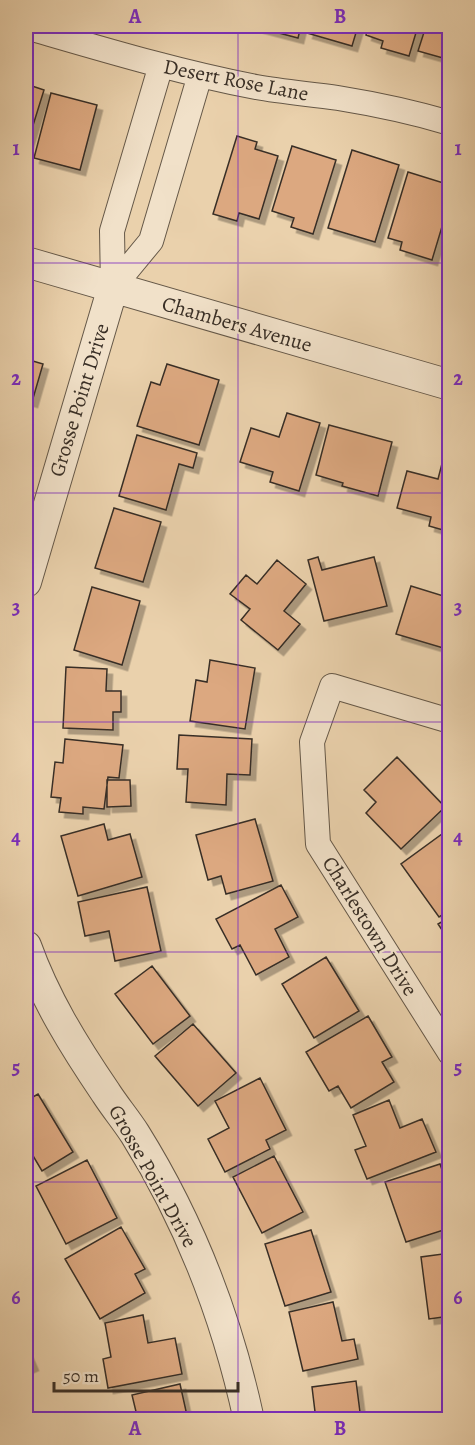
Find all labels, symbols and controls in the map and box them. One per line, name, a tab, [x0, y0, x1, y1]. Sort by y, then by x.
text: A	[128, 3, 142, 30]
text: B	[334, 3, 346, 30]
street label: Desert Rose Lane	[161, 52, 311, 108]
text: 1	[12, 135, 20, 162]
text: 1	[454, 135, 462, 162]
street label: Chambers Avenue	[159, 289, 315, 359]
street label: Grosse Point Drive	[42, 320, 116, 480]
text: 2	[11, 365, 21, 392]
text: 2	[453, 365, 463, 392]
text: 3	[12, 594, 20, 621]
text: 3	[454, 594, 462, 621]
text: 4	[11, 824, 21, 851]
text: 4	[453, 824, 463, 851]
street label: Charlestown Drive	[316, 851, 424, 1001]
text: 5	[12, 1054, 20, 1081]
text: 5	[454, 1054, 462, 1081]
street label: Grosse Point Drive	[102, 1100, 204, 1252]
text: 6	[11, 1284, 21, 1311]
text: 6	[453, 1284, 463, 1311]
scale bar	[54, 1355, 238, 1393]
text: 50 m	[63, 1364, 99, 1388]
text: A	[128, 1415, 142, 1442]
text: B	[334, 1415, 346, 1442]

